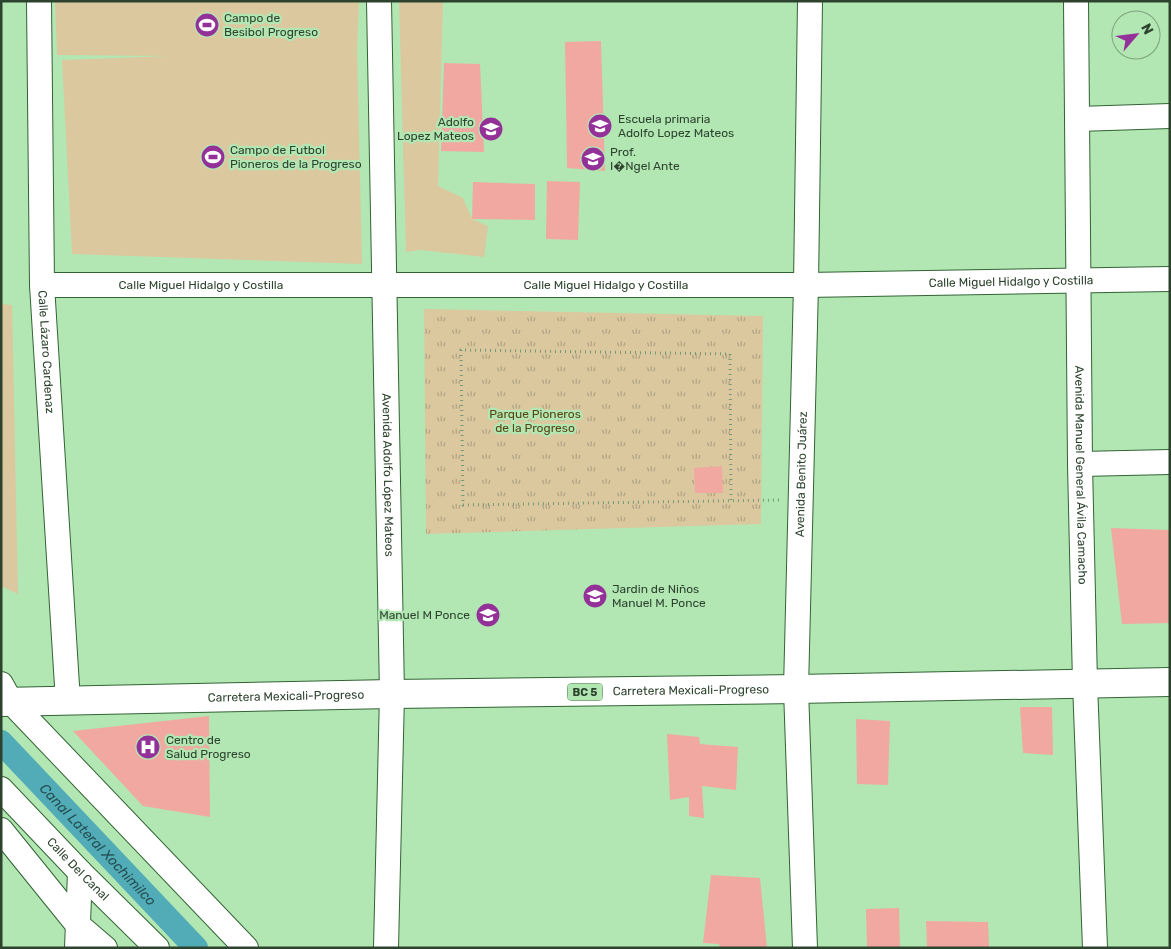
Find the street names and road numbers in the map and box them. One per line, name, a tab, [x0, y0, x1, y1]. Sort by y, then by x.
street label: Calle Miguel Hidalgo y Costilla	[928, 273, 1093, 290]
street label: Calle Miguel Hidalgo y Costilla	[119, 278, 283, 292]
street label: Calle Miguel Hidalgo y Costilla	[524, 278, 688, 292]
street label: Calle Lázaro Cardenaz	[35, 290, 57, 414]
street label: Avenida Manuel General Ávila Camacho	[1072, 365, 1090, 585]
street label: Avenida Adolfo López Mateos	[379, 393, 396, 557]
street label: Avenida Benito Juárez	[793, 411, 810, 537]
street label: Carretera Mexicali-Progreso	[613, 682, 769, 698]
road number: BC 5	[568, 684, 602, 700]
street label: Carretera Mexicali-Progreso	[208, 688, 364, 705]
street label: Calle Del Canal	[44, 835, 112, 903]

